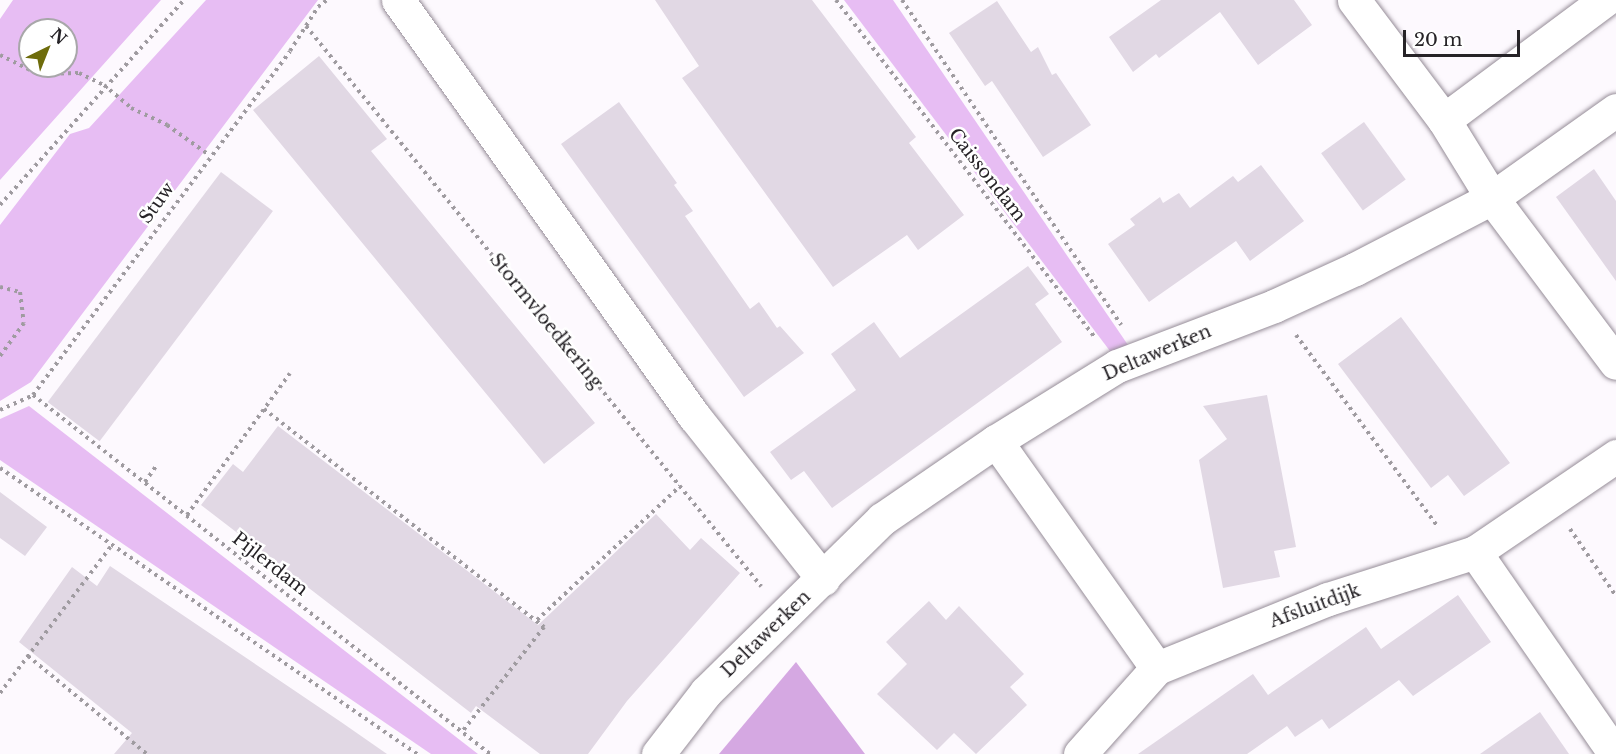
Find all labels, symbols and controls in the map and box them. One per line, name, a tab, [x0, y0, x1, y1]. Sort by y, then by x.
north arrow	[18, 18, 78, 78]
scale bar	[1406, 18, 1523, 56]
text: N	[47, 24, 71, 49]
text: 20 m	[1414, 29, 1462, 51]
street label: Caissondam	[944, 124, 1030, 226]
street label: Stuw	[135, 178, 179, 228]
street label: Stormvloedkering	[485, 249, 607, 393]
street label: Deltawerken	[1100, 320, 1214, 386]
street label: Pijlerdam	[228, 528, 312, 600]
street label: Afsluitdijk	[1267, 580, 1363, 632]
street label: Deltawerken	[717, 586, 815, 682]

